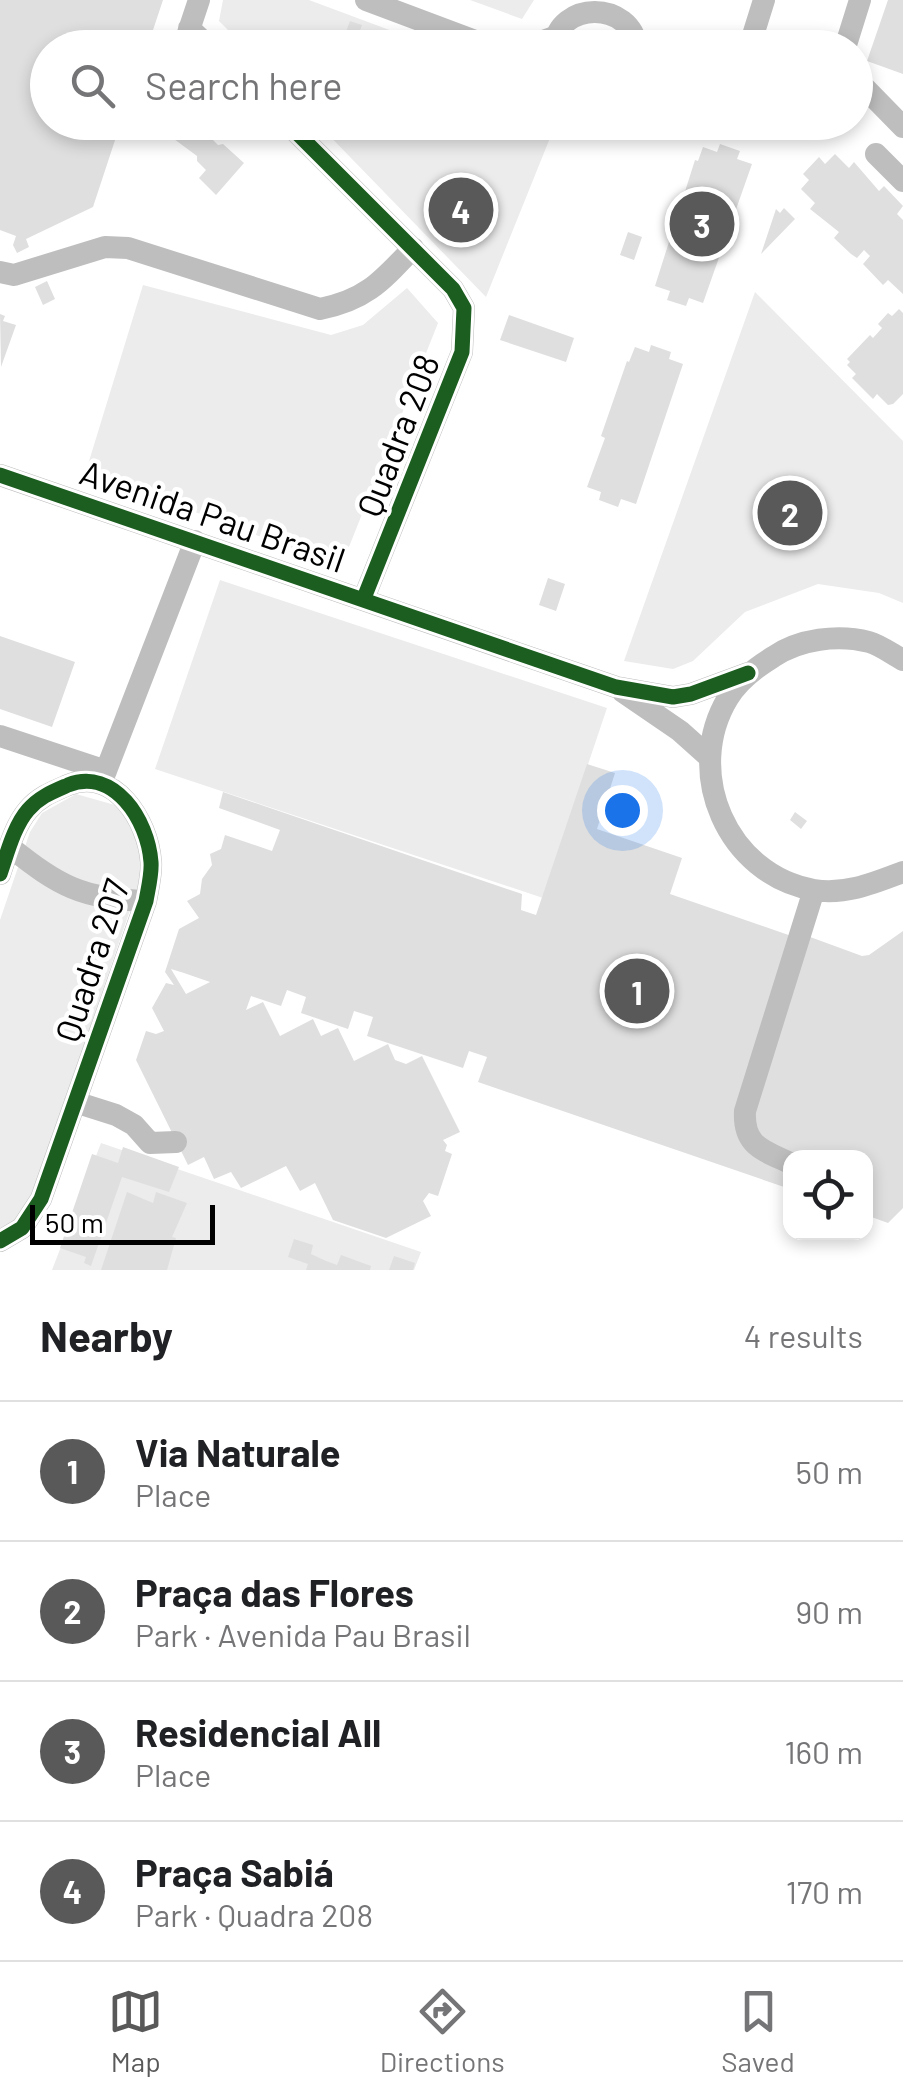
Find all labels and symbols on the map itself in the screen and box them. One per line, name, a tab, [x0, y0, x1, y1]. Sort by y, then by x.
pin: 4	[428, 172, 494, 248]
pin: 3	[670, 186, 734, 262]
street label: Quadra 208	[347, 348, 447, 522]
street label: Avenida Pau Brasil	[75, 450, 351, 580]
pin: 2	[758, 476, 822, 550]
your location	[597, 785, 648, 836]
street label: Quadra 207	[45, 873, 137, 1047]
pin: 1	[604, 954, 670, 1028]
scale bar	[30, 1200, 215, 1244]

